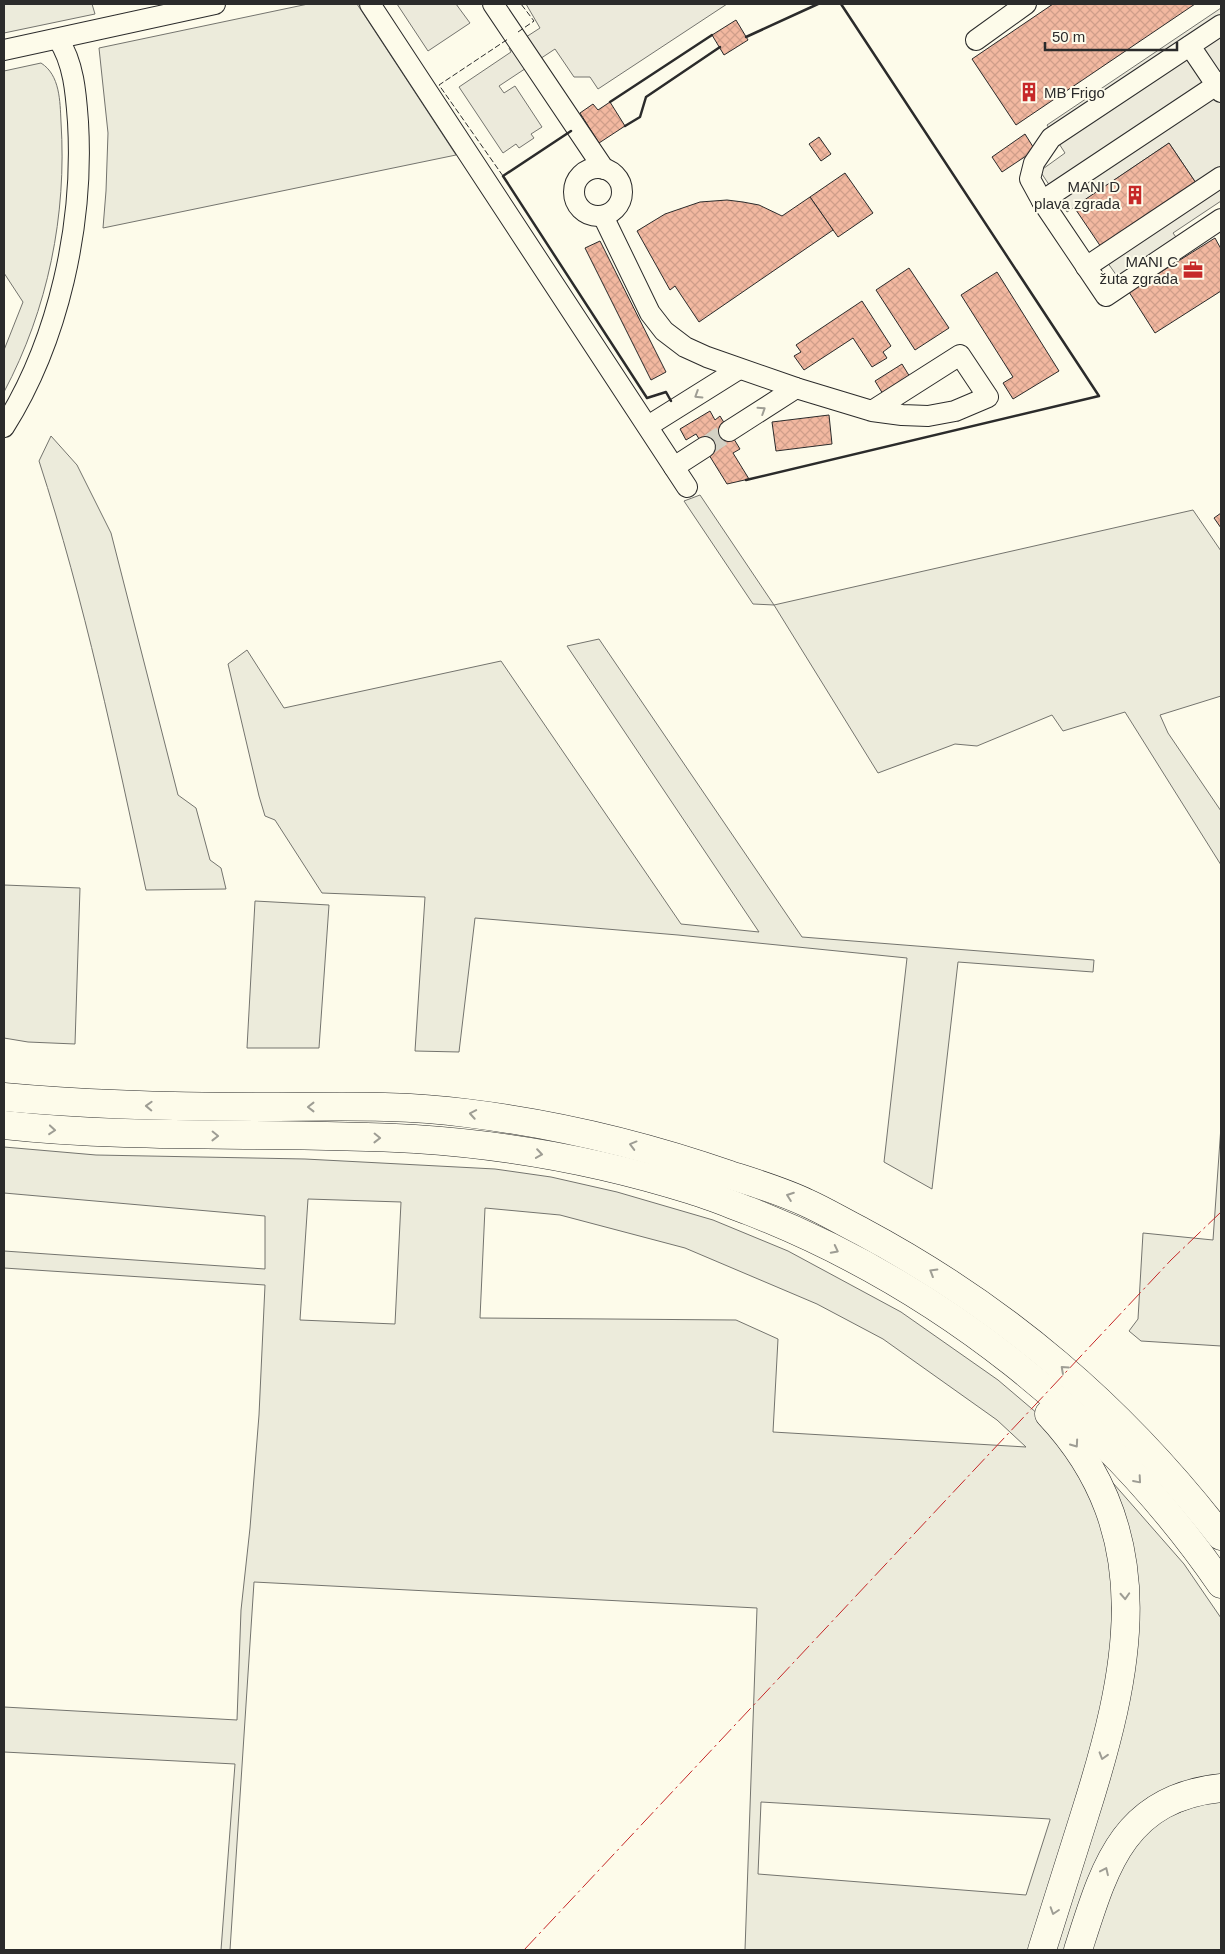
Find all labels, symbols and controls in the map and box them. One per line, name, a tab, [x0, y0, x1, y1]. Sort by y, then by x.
scale bar	[1045, 20, 1178, 52]
text: 50 m	[1052, 28, 1085, 45]
building icon: MB Frigo	[1018, 81, 1040, 103]
place label: MB Frigo	[1044, 84, 1105, 101]
place label: MANI D plava zgrada	[1034, 178, 1121, 212]
building icon: MANI D plava zgrada	[1124, 184, 1146, 206]
place label: MANI C žuta zgrada	[1100, 253, 1179, 287]
office icon: MANI C žuta zgrada	[1182, 259, 1204, 281]
one-way arrow	[694, 388, 703, 398]
one-way arrow	[757, 406, 766, 416]
one-way arrow	[144, 1101, 152, 1111]
one-way arrow	[307, 1102, 314, 1112]
one-way arrow	[469, 1109, 478, 1119]
one-way arrow	[49, 1125, 57, 1136]
one-way arrow	[211, 1131, 219, 1141]
one-way arrow	[373, 1133, 381, 1144]
one-way arrow	[628, 1140, 637, 1151]
one-way arrow	[534, 1148, 543, 1158]
one-way arrow	[786, 1192, 795, 1202]
one-way arrow	[830, 1244, 839, 1254]
one-way arrow	[930, 1269, 939, 1279]
one-way arrow	[1060, 1365, 1069, 1374]
one-way arrow	[1069, 1438, 1078, 1448]
one-way arrow	[1132, 1475, 1141, 1484]
one-way arrow	[1119, 1592, 1130, 1600]
one-way arrow	[1099, 1751, 1109, 1759]
one-way arrow	[1099, 1867, 1109, 1876]
one-way arrow	[1050, 1906, 1060, 1914]

